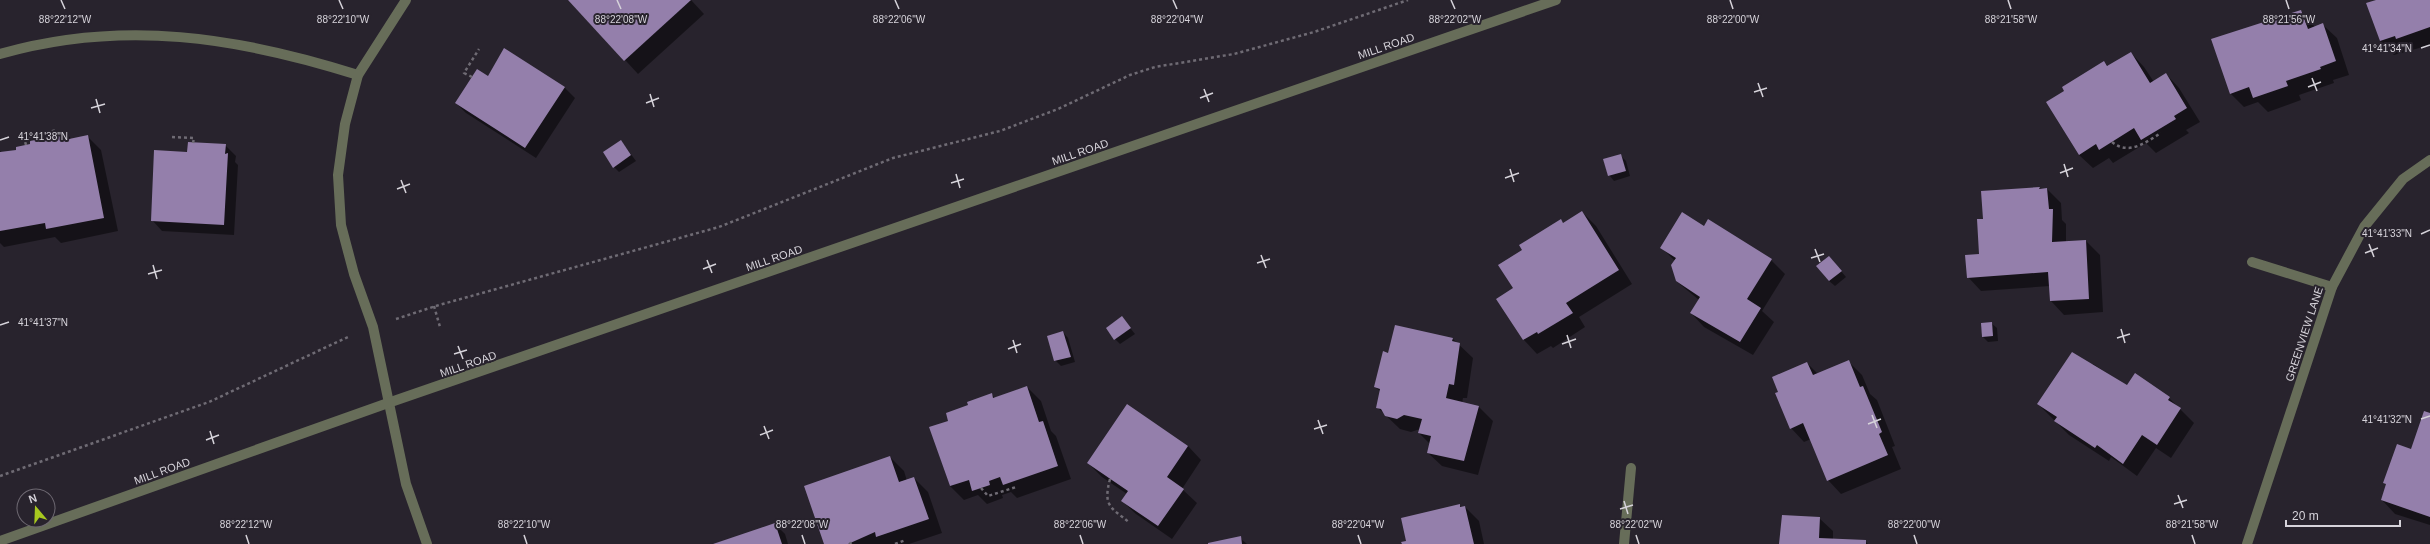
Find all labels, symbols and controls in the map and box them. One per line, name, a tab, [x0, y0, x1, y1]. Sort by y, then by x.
text: 88°22'12"W	[39, 14, 92, 25]
text: 88°22'10"W	[317, 14, 370, 25]
text: 88°22'08"W	[595, 14, 648, 25]
text: 88°22'06"W	[873, 14, 926, 25]
text: 88°22'04"W	[1151, 14, 1204, 25]
text: 88°22'02"W	[1429, 14, 1482, 25]
text: 88°22'00"W	[1707, 14, 1760, 25]
text: 88°21'58"W	[1985, 14, 2038, 25]
text: 88°21'56"W	[2263, 14, 2316, 25]
street label: MILL ROAD	[1356, 31, 1416, 61]
text: 41°41'34"N	[2362, 43, 2412, 54]
text: 41°41'38"N	[18, 131, 68, 142]
street label: MILL ROAD	[1050, 137, 1110, 167]
text: 41°41'33"N	[2362, 228, 2412, 239]
street label: MILL ROAD	[744, 243, 804, 273]
street label: GREENVIEW LANE	[2283, 285, 2325, 383]
text: 41°41'37"N	[18, 317, 68, 328]
street label: MILL ROAD	[438, 349, 498, 379]
text: 41°41'32"N	[2362, 414, 2412, 425]
street label: MILL ROAD	[132, 455, 192, 487]
north arrow	[16, 488, 56, 528]
text: N	[27, 492, 39, 506]
scale bar	[2286, 502, 2400, 528]
text: 20 m	[2292, 509, 2319, 523]
text: 88°22'12"W	[220, 519, 273, 530]
text: 88°22'10"W	[498, 519, 551, 530]
text: 88°22'08"W	[776, 519, 829, 530]
text: 88°22'06"W	[1054, 519, 1107, 530]
text: 88°22'04"W	[1332, 519, 1385, 530]
text: 88°22'02"W	[1610, 519, 1663, 530]
text: 88°22'00"W	[1888, 519, 1941, 530]
text: 88°21'58"W	[2166, 519, 2219, 530]

